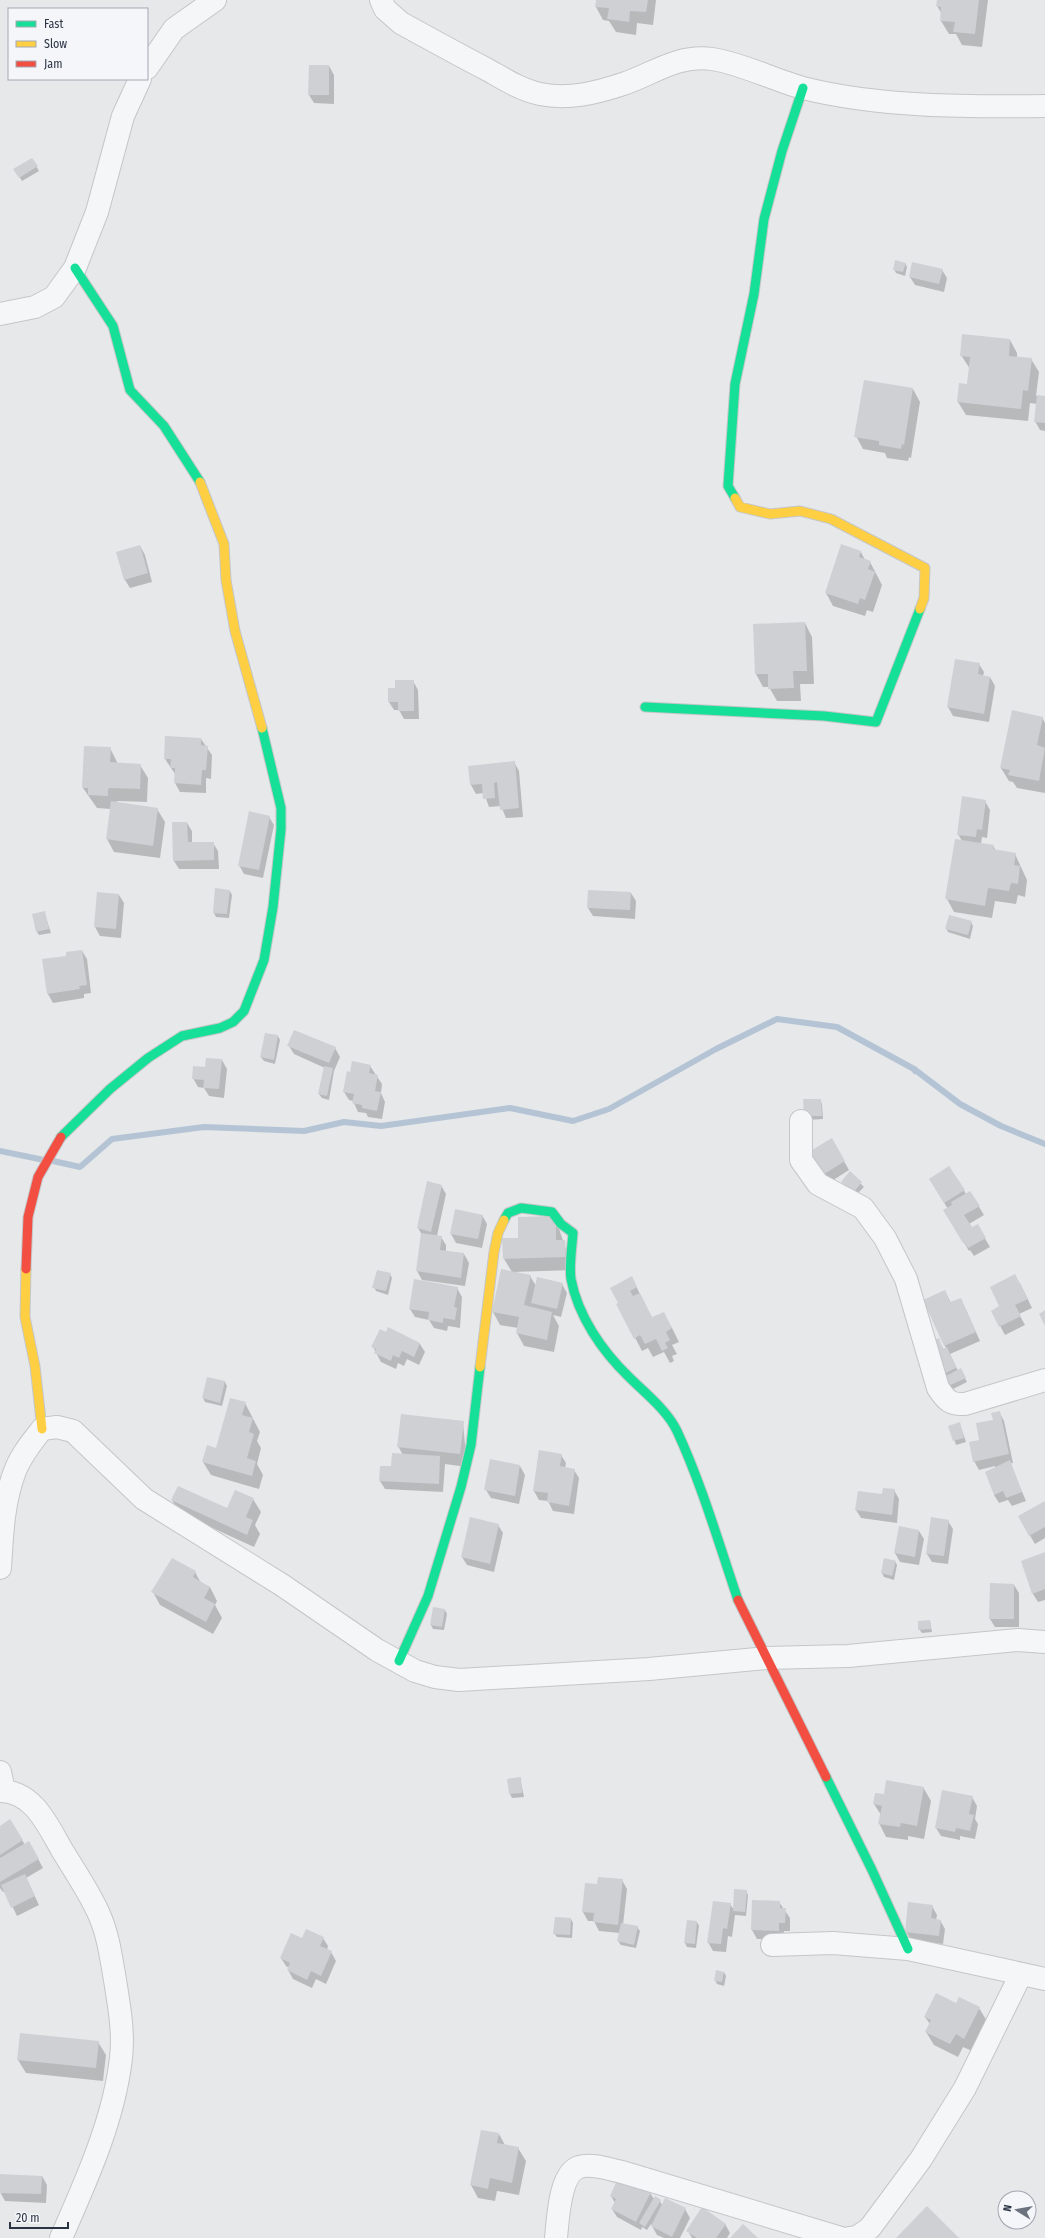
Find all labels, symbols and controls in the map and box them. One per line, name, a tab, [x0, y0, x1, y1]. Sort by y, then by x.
legend	[8, 8, 148, 80]
text: Fast	[44, 17, 63, 31]
text: Slow	[44, 37, 67, 51]
text: Jam	[44, 57, 62, 71]
north arrow	[997, 2190, 1037, 2230]
scale bar	[10, 2204, 68, 2230]
text: N	[1001, 2204, 1015, 2213]
text: 20 m	[16, 2211, 40, 2225]

